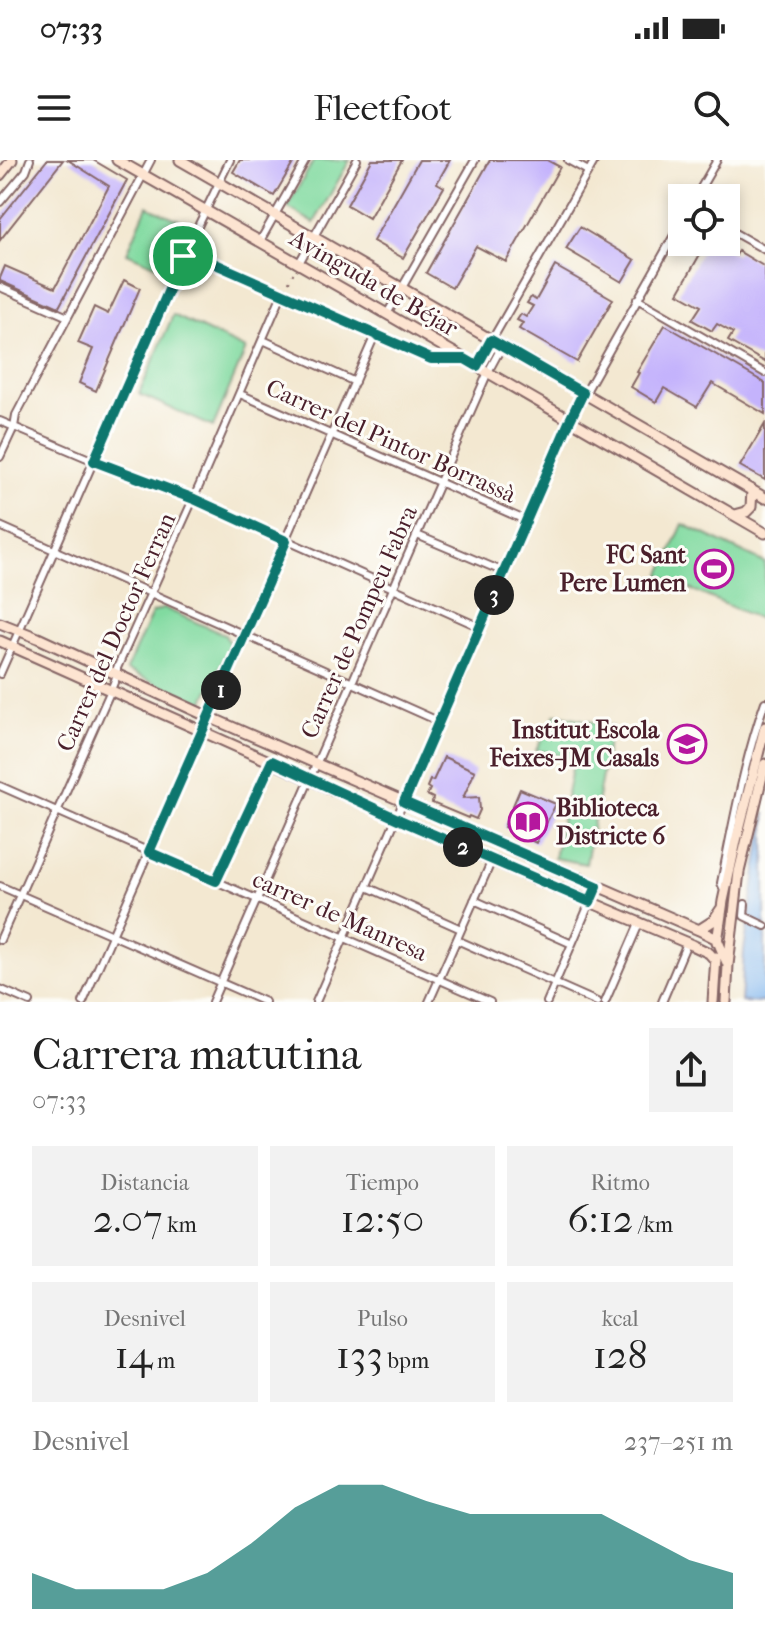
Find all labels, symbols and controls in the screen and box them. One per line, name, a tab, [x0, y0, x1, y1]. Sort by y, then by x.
text: 07:33	[40, 11, 103, 46]
icon: menu	[32, 86, 76, 130]
icon: search	[689, 86, 733, 130]
text: Fleetfoot	[313, 87, 452, 129]
map controls	[668, 184, 740, 256]
button: locate	[668, 184, 740, 256]
pin	[149, 222, 217, 290]
street label: Avinguda de Béjar	[284, 223, 464, 343]
icon: arrive	[161, 234, 205, 278]
street label: Carrer del Pintor Borrassà	[262, 373, 521, 509]
street label: Carrer de Pompeu Fabra	[295, 500, 423, 743]
street label: Carrer del Doctor Ferran	[51, 508, 181, 756]
place label: FC Sant Pere Lumen	[559, 541, 687, 597]
sports icon: FC Sant Pere Lumen	[693, 548, 735, 590]
pin: 3	[474, 575, 514, 615]
text: 3	[489, 582, 499, 608]
pin: 1	[201, 670, 241, 710]
text: 1	[217, 677, 225, 703]
place label: Institut Escola Feixes-JM Casals	[488, 716, 660, 772]
school or university icon: Institut Escola Feixes-JM Casals	[666, 723, 708, 765]
place label: Biblioteca Districte 6	[556, 794, 666, 850]
library icon: Biblioteca Districte 6	[507, 801, 549, 843]
pin: 2	[443, 827, 483, 867]
text: 2	[457, 834, 469, 860]
street label: carrer de Manresa	[248, 865, 432, 967]
button: share	[649, 1028, 733, 1112]
text: Carrera matutina	[32, 1029, 361, 1080]
text: 07:33	[32, 1085, 87, 1116]
text: Distancia	[101, 1170, 189, 1196]
text: Tiempo	[346, 1170, 419, 1196]
text: Ritmo	[590, 1170, 650, 1196]
text: 2.07	[93, 1196, 162, 1242]
text: 12:50	[341, 1196, 424, 1242]
text: 6:12	[567, 1196, 633, 1242]
text: km	[162, 1212, 197, 1238]
text: /km	[633, 1212, 673, 1238]
text: Desnivel	[104, 1306, 186, 1332]
text: Pulso	[357, 1306, 408, 1332]
text: kcal	[602, 1306, 639, 1332]
text: 14	[114, 1332, 152, 1378]
text: 133	[336, 1332, 383, 1378]
text: 128	[593, 1332, 648, 1378]
text: m	[152, 1348, 175, 1374]
text: bpm	[383, 1348, 429, 1374]
text: Desnivel	[32, 1426, 129, 1457]
text: 237–251 m	[624, 1426, 733, 1457]

